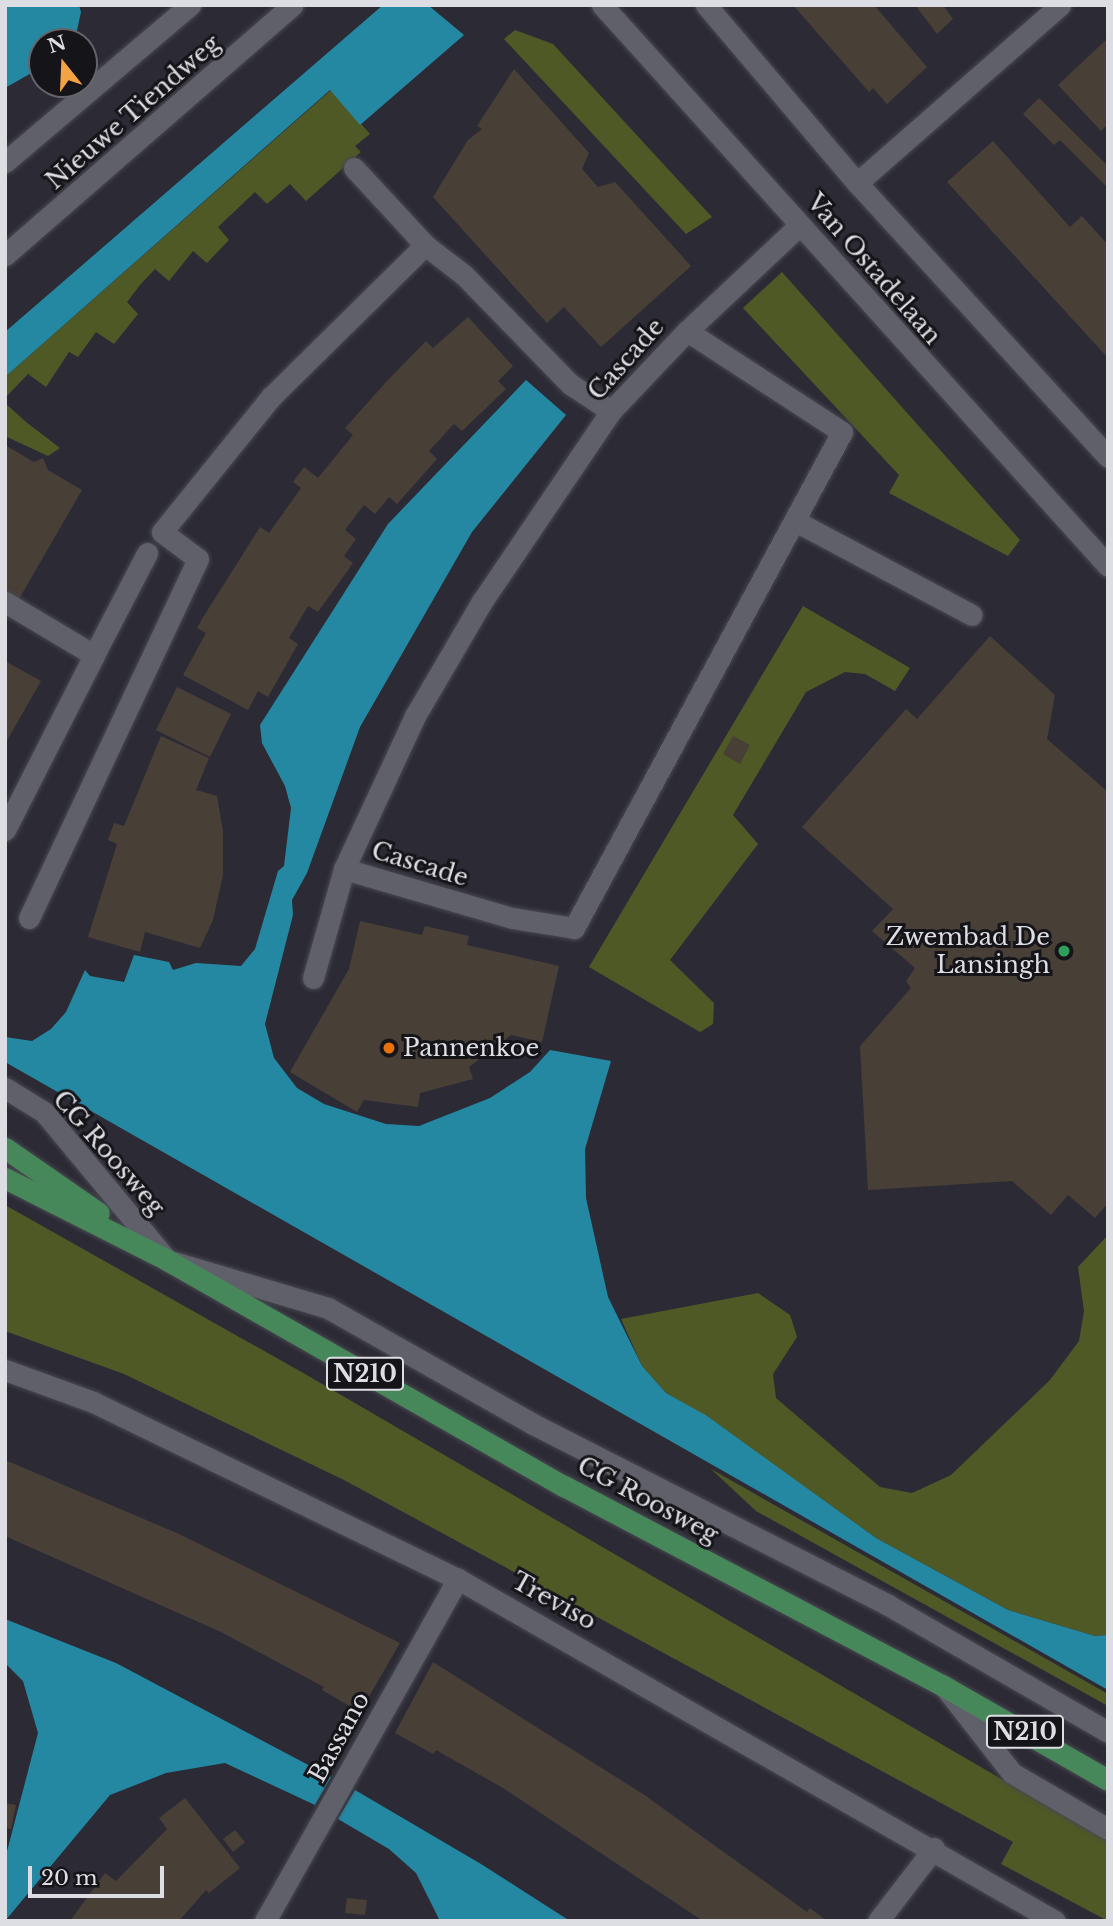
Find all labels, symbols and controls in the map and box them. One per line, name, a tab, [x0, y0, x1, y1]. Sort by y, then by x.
north arrow	[28, 28, 98, 98]
street label: Nieuwe Tiendweg	[40, 29, 226, 195]
street label: Van Ostadelaan	[801, 188, 947, 350]
street label: Cascade	[582, 312, 670, 406]
street label: Cascade	[368, 836, 472, 892]
place label: Zwembad De Lansingh	[886, 923, 1050, 979]
marker: Zwembad De Lansingh	[1056, 943, 1072, 959]
place label: Pannenkoe	[403, 1034, 539, 1062]
marker: Pannenkoe	[381, 1040, 397, 1056]
street label: CG Roosweg	[47, 1085, 171, 1221]
road number: N210	[325, 1354, 405, 1394]
street label: CG Roosweg	[572, 1451, 724, 1549]
street label: Treviso	[507, 1566, 601, 1636]
street label: Bassano	[302, 1687, 376, 1787]
road number: N210	[985, 1712, 1065, 1751]
scale bar	[32, 1853, 168, 1897]
text: 20 m	[41, 1865, 98, 1891]

